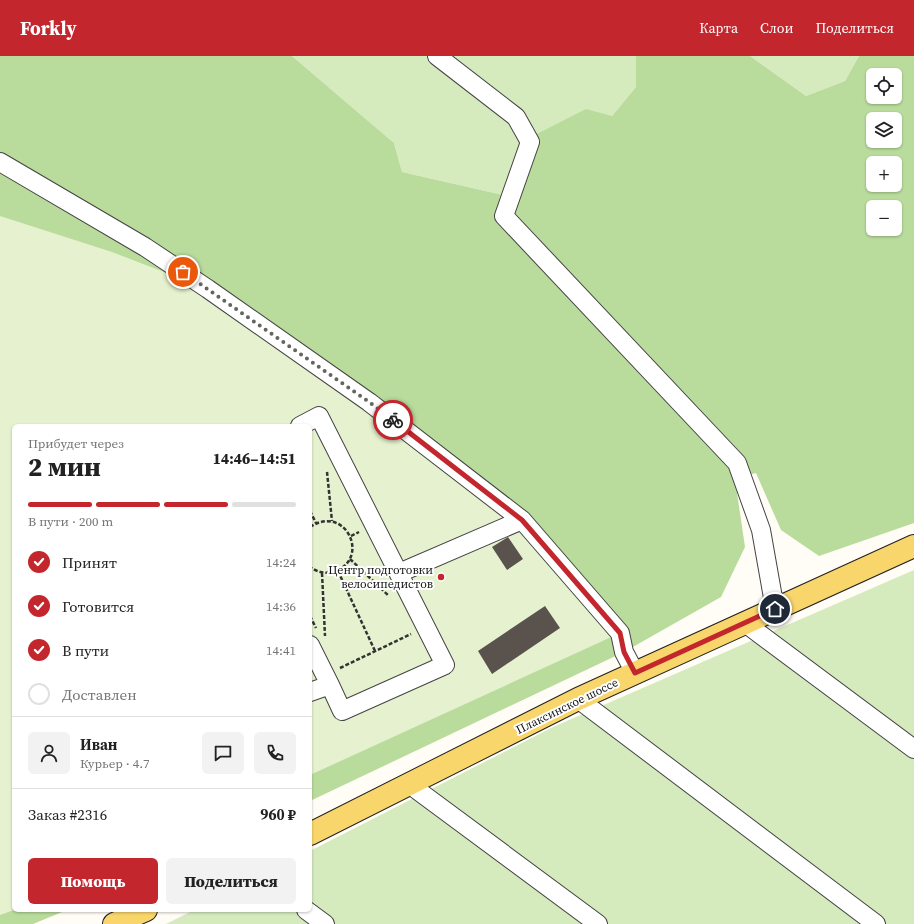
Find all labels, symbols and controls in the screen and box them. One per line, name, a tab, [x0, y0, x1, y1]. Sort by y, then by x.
text: Forkly	[20, 15, 77, 41]
text: Карта	[699, 18, 738, 38]
text: Слои	[760, 18, 794, 38]
text: Поделиться	[816, 18, 894, 38]
map controls	[866, 68, 902, 236]
button: locate	[866, 68, 902, 104]
button: layers	[866, 112, 902, 148]
button: +	[866, 156, 902, 192]
button: −	[866, 200, 902, 236]
pin	[166, 255, 200, 289]
icon: bag	[172, 261, 194, 283]
courier	[373, 400, 413, 440]
icon: bike	[382, 409, 404, 431]
text: Прибудет через	[28, 435, 124, 452]
text: 14:46–14:51	[213, 448, 296, 469]
text: 2 мин	[28, 449, 101, 485]
text: В пути · 200 m	[28, 513, 113, 530]
icon: check	[28, 551, 50, 573]
text: Принят	[62, 552, 117, 573]
text: 14:24	[266, 554, 296, 571]
place label: Центр подготовки велосипедистов	[328, 562, 433, 592]
marker: Центр подготовки велосипедистов	[436, 572, 446, 582]
pin	[758, 592, 792, 626]
icon: check	[28, 595, 50, 617]
text: Готовится	[62, 596, 134, 617]
text: 14:36	[266, 598, 296, 615]
icon: home	[764, 598, 786, 620]
icon: check	[28, 639, 50, 661]
text: В пути	[62, 640, 109, 661]
text: 14:41	[266, 642, 296, 659]
street label: Плаксинское шоссе	[513, 674, 621, 738]
text: Доставлен	[62, 684, 137, 705]
button: person	[28, 732, 70, 774]
button: chat	[202, 732, 244, 774]
button: phone	[254, 732, 296, 774]
text: Иван	[80, 734, 118, 755]
text: Курьер · 4.7	[80, 755, 150, 772]
text: Заказ #2316	[28, 804, 107, 825]
text: 960 ₽	[260, 804, 296, 825]
button: Помощь	[28, 858, 158, 904]
button: Поделиться	[166, 858, 296, 904]

